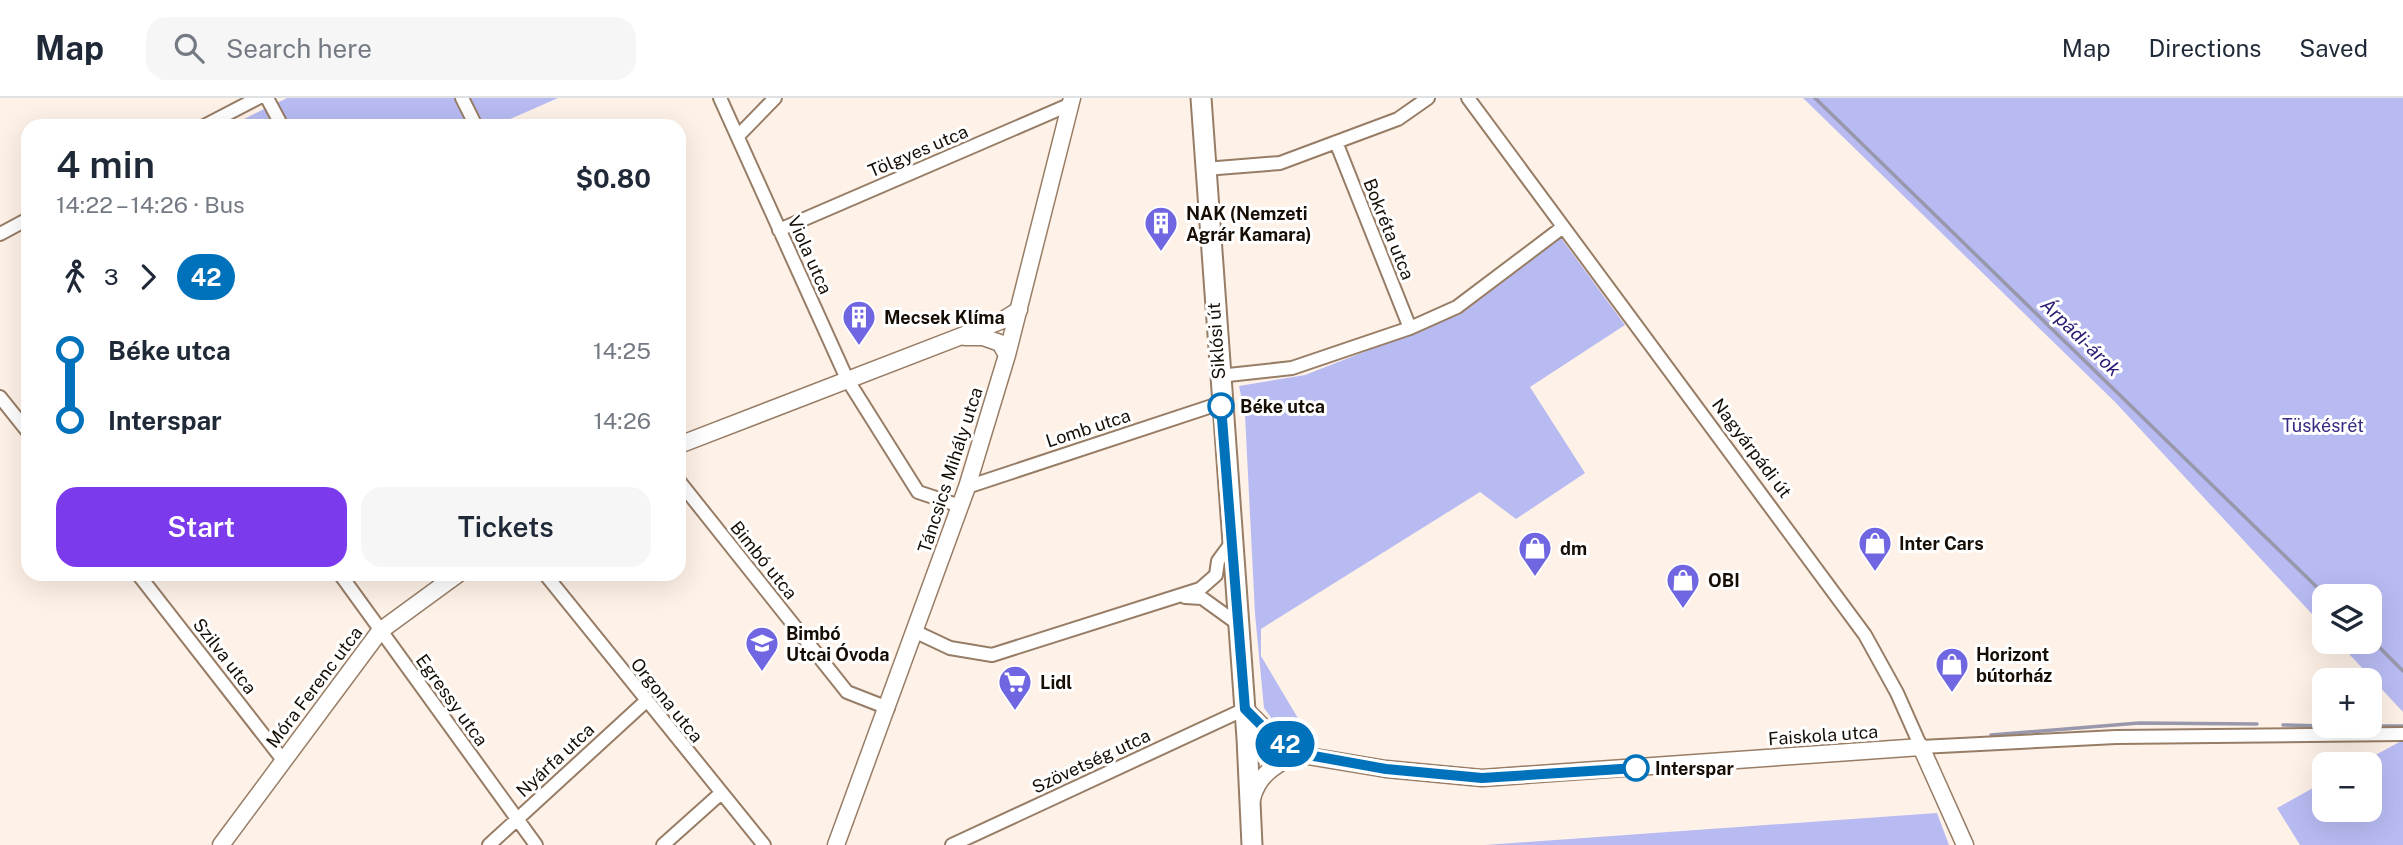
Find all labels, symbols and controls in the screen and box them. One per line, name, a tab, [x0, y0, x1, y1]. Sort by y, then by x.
search box	[146, 17, 636, 80]
text: Map	[35, 29, 104, 67]
icon: search	[170, 29, 208, 67]
text: Search here	[226, 33, 372, 64]
text: Map	[2062, 34, 2111, 62]
text: Directions	[2149, 34, 2261, 62]
text: Saved	[2299, 34, 2368, 62]
street label: Tölgyes utca	[865, 121, 971, 181]
text: 4 min	[56, 142, 155, 187]
text: $0.80	[575, 163, 651, 194]
street label: Bokréta utca	[1359, 175, 1419, 283]
text: 14:22 – 14:26 · Bus	[56, 191, 245, 218]
place label: NAK (Nemzeti Agrár Kamara)	[1186, 203, 1312, 245]
building icon: NAK (Nemzeti Agrár Kamara)	[1142, 204, 1180, 253]
street label: Viola utca	[783, 213, 837, 297]
icon: walk	[56, 258, 94, 296]
icon: forward	[129, 258, 167, 296]
text: 3	[104, 263, 119, 290]
text: 42	[191, 263, 221, 291]
water label: Árpádi-árok	[2037, 294, 2126, 381]
building icon: Mecsek Klíma	[840, 298, 878, 347]
street label: Siklósi út	[1203, 302, 1229, 380]
place label: Mecsek Klíma	[884, 307, 1005, 328]
text: Béke utca	[108, 335, 231, 366]
text: 14:25	[593, 337, 651, 364]
street label: Táncsics Mihály utca	[913, 384, 987, 556]
marker: Béke utca	[1208, 393, 1234, 419]
street label: Nagyárpádi út	[1708, 394, 1796, 502]
place label: Béke utca	[1240, 396, 1325, 417]
street label: Lomb utca	[1043, 404, 1133, 452]
text: Interspar	[108, 405, 222, 436]
text: 14:26	[594, 407, 651, 434]
park label: Tüskésrét	[2282, 415, 2364, 436]
button: Start	[56, 487, 347, 567]
button: Tickets	[361, 487, 651, 567]
street label: Bimbó utca	[726, 517, 802, 603]
shop icon: Inter Cars	[1856, 524, 1894, 573]
shop icon: dm	[1516, 529, 1554, 578]
place label: Inter Cars	[1899, 533, 1984, 554]
place label: dm	[1560, 538, 1587, 559]
shop icon: OBI	[1664, 561, 1702, 610]
place label: OBI	[1708, 570, 1740, 591]
map controls	[2312, 584, 2382, 822]
button: layers	[2312, 584, 2382, 654]
street label: Szilva utca	[189, 614, 261, 698]
street label: Móra Ferenc utca	[262, 622, 366, 752]
place label: Bimbó Utcai Óvoda	[786, 623, 889, 665]
school or university icon: Bimbó Utcai Óvoda	[743, 624, 781, 673]
place label: Horizont bútorház	[1976, 644, 2052, 686]
shop icon: Horizont bútorház	[1933, 645, 1971, 694]
street label: Egressy utca	[412, 650, 492, 750]
street label: Orgona utca	[627, 654, 707, 746]
supermarket icon: Lidl	[996, 663, 1034, 712]
button: +	[2312, 668, 2382, 738]
place label: Lidl	[1040, 672, 1072, 693]
street label: Nyárfa utca	[512, 719, 598, 801]
line badge: 42	[1254, 721, 1316, 767]
street label: Faiskola utca	[1767, 721, 1879, 749]
street label: Szövetség utca	[1029, 724, 1153, 798]
text: 42	[1270, 730, 1300, 758]
button: −	[2312, 752, 2382, 822]
marker: Interspar	[1623, 755, 1649, 781]
place label: Interspar	[1655, 758, 1734, 779]

